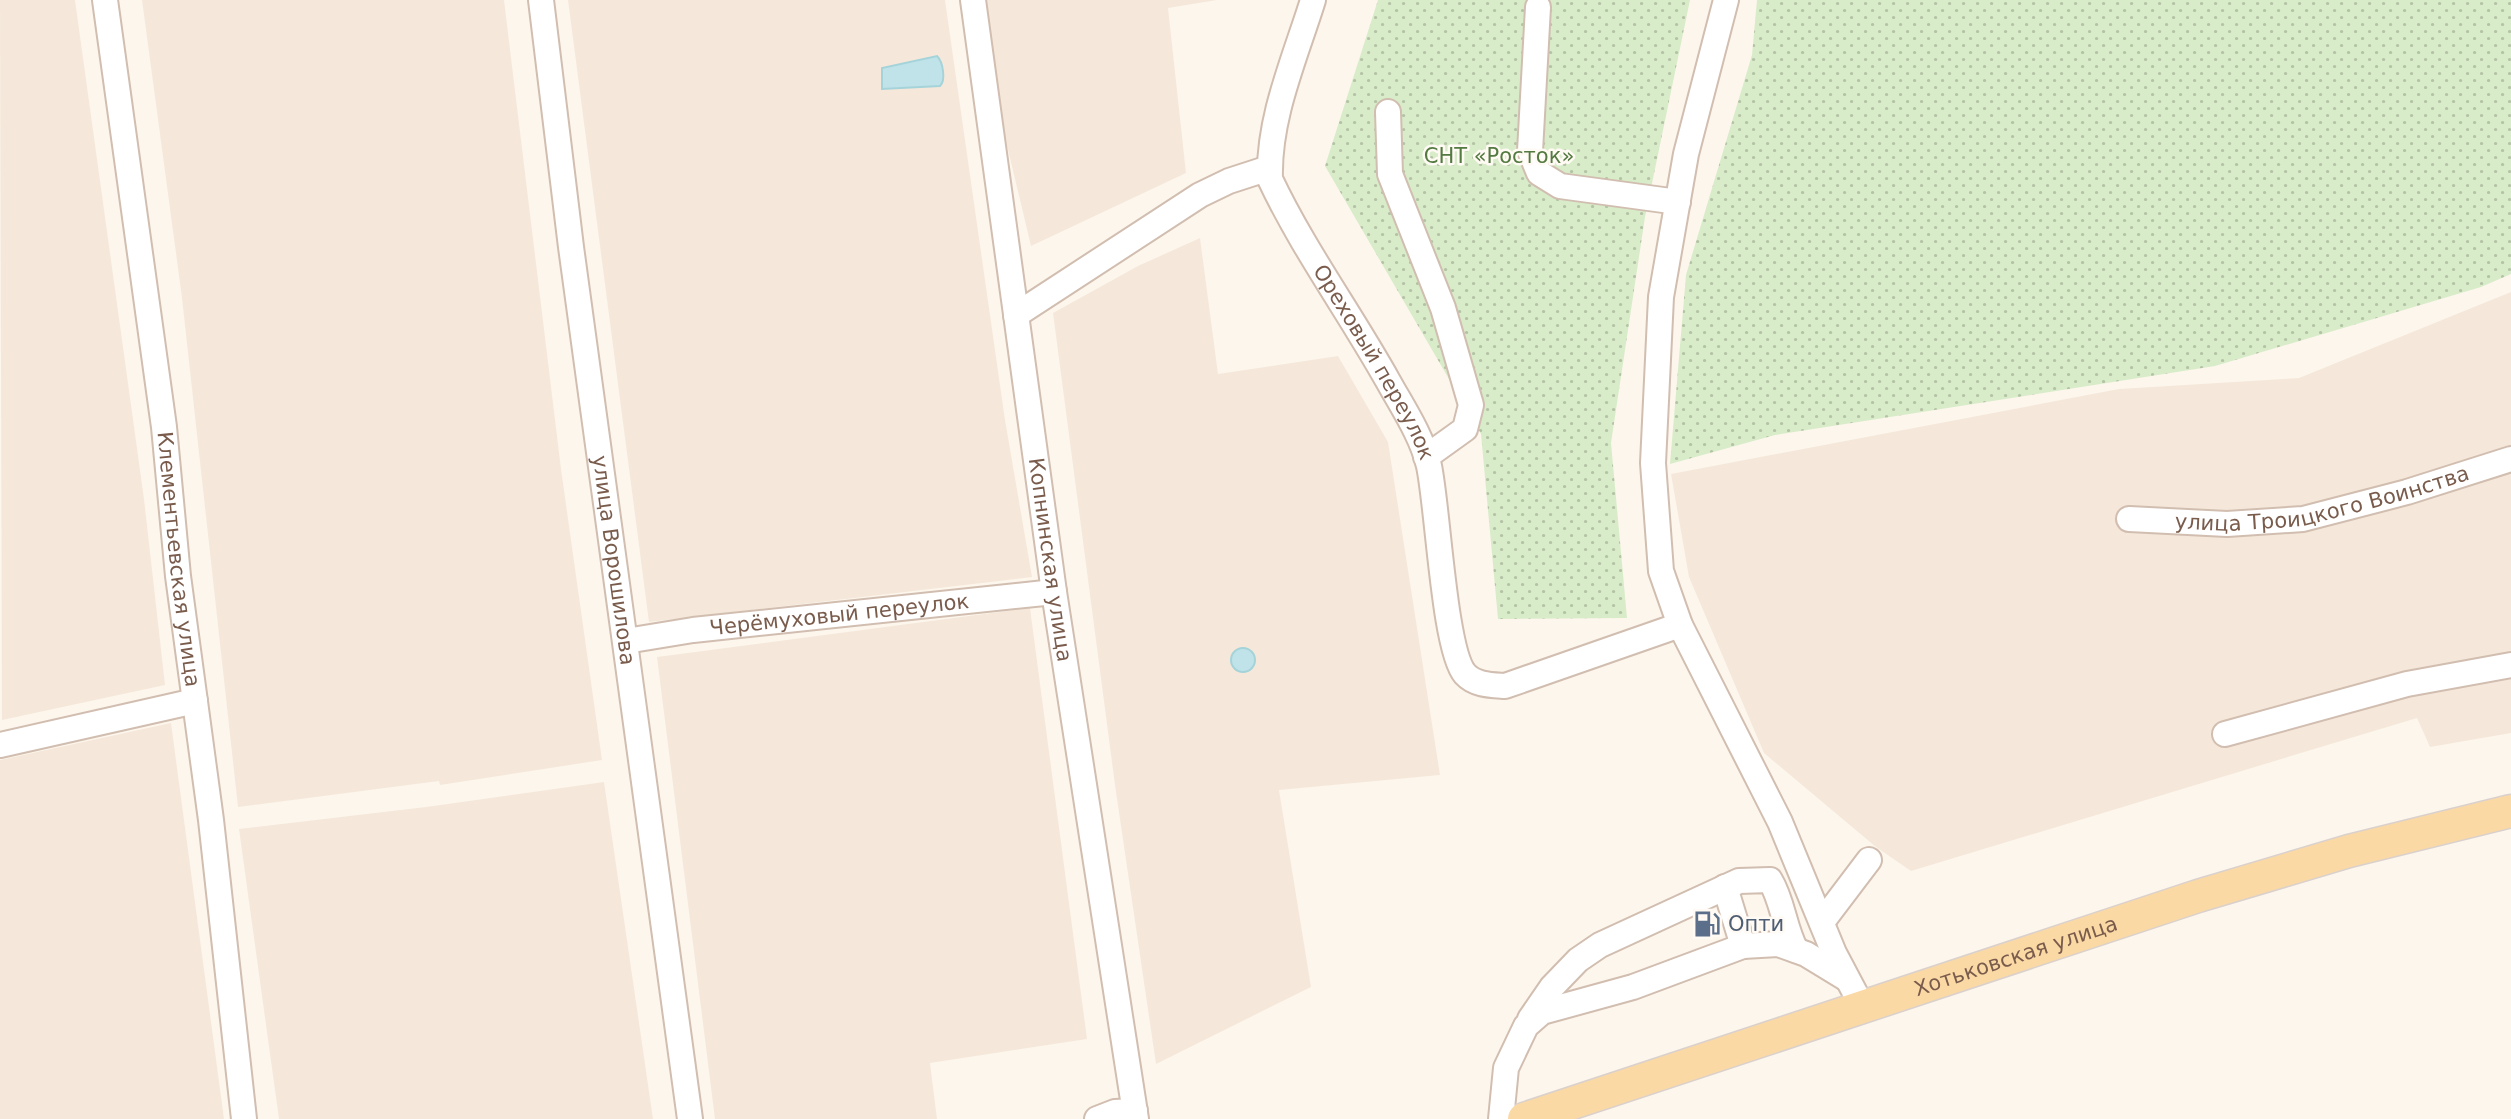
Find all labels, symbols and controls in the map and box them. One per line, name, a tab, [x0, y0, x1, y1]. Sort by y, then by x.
park label: СНТ «Росток»	[1424, 144, 1574, 168]
street label: Ореховый переулок	[1308, 260, 1439, 463]
street label: Клементьевская улица	[152, 430, 205, 688]
street label: улица Ворошилова	[588, 454, 640, 667]
street label: Копнинская улица	[1024, 456, 1077, 663]
street label: улица Троицкого Воинства	[2174, 461, 2472, 536]
street label: Черёмуховый переулок	[708, 589, 970, 640]
fuel station icon: Опти	[1692, 909, 1722, 939]
street label: Хотьковская улица	[1911, 911, 2121, 1001]
place label: Опти	[1728, 912, 1784, 936]

